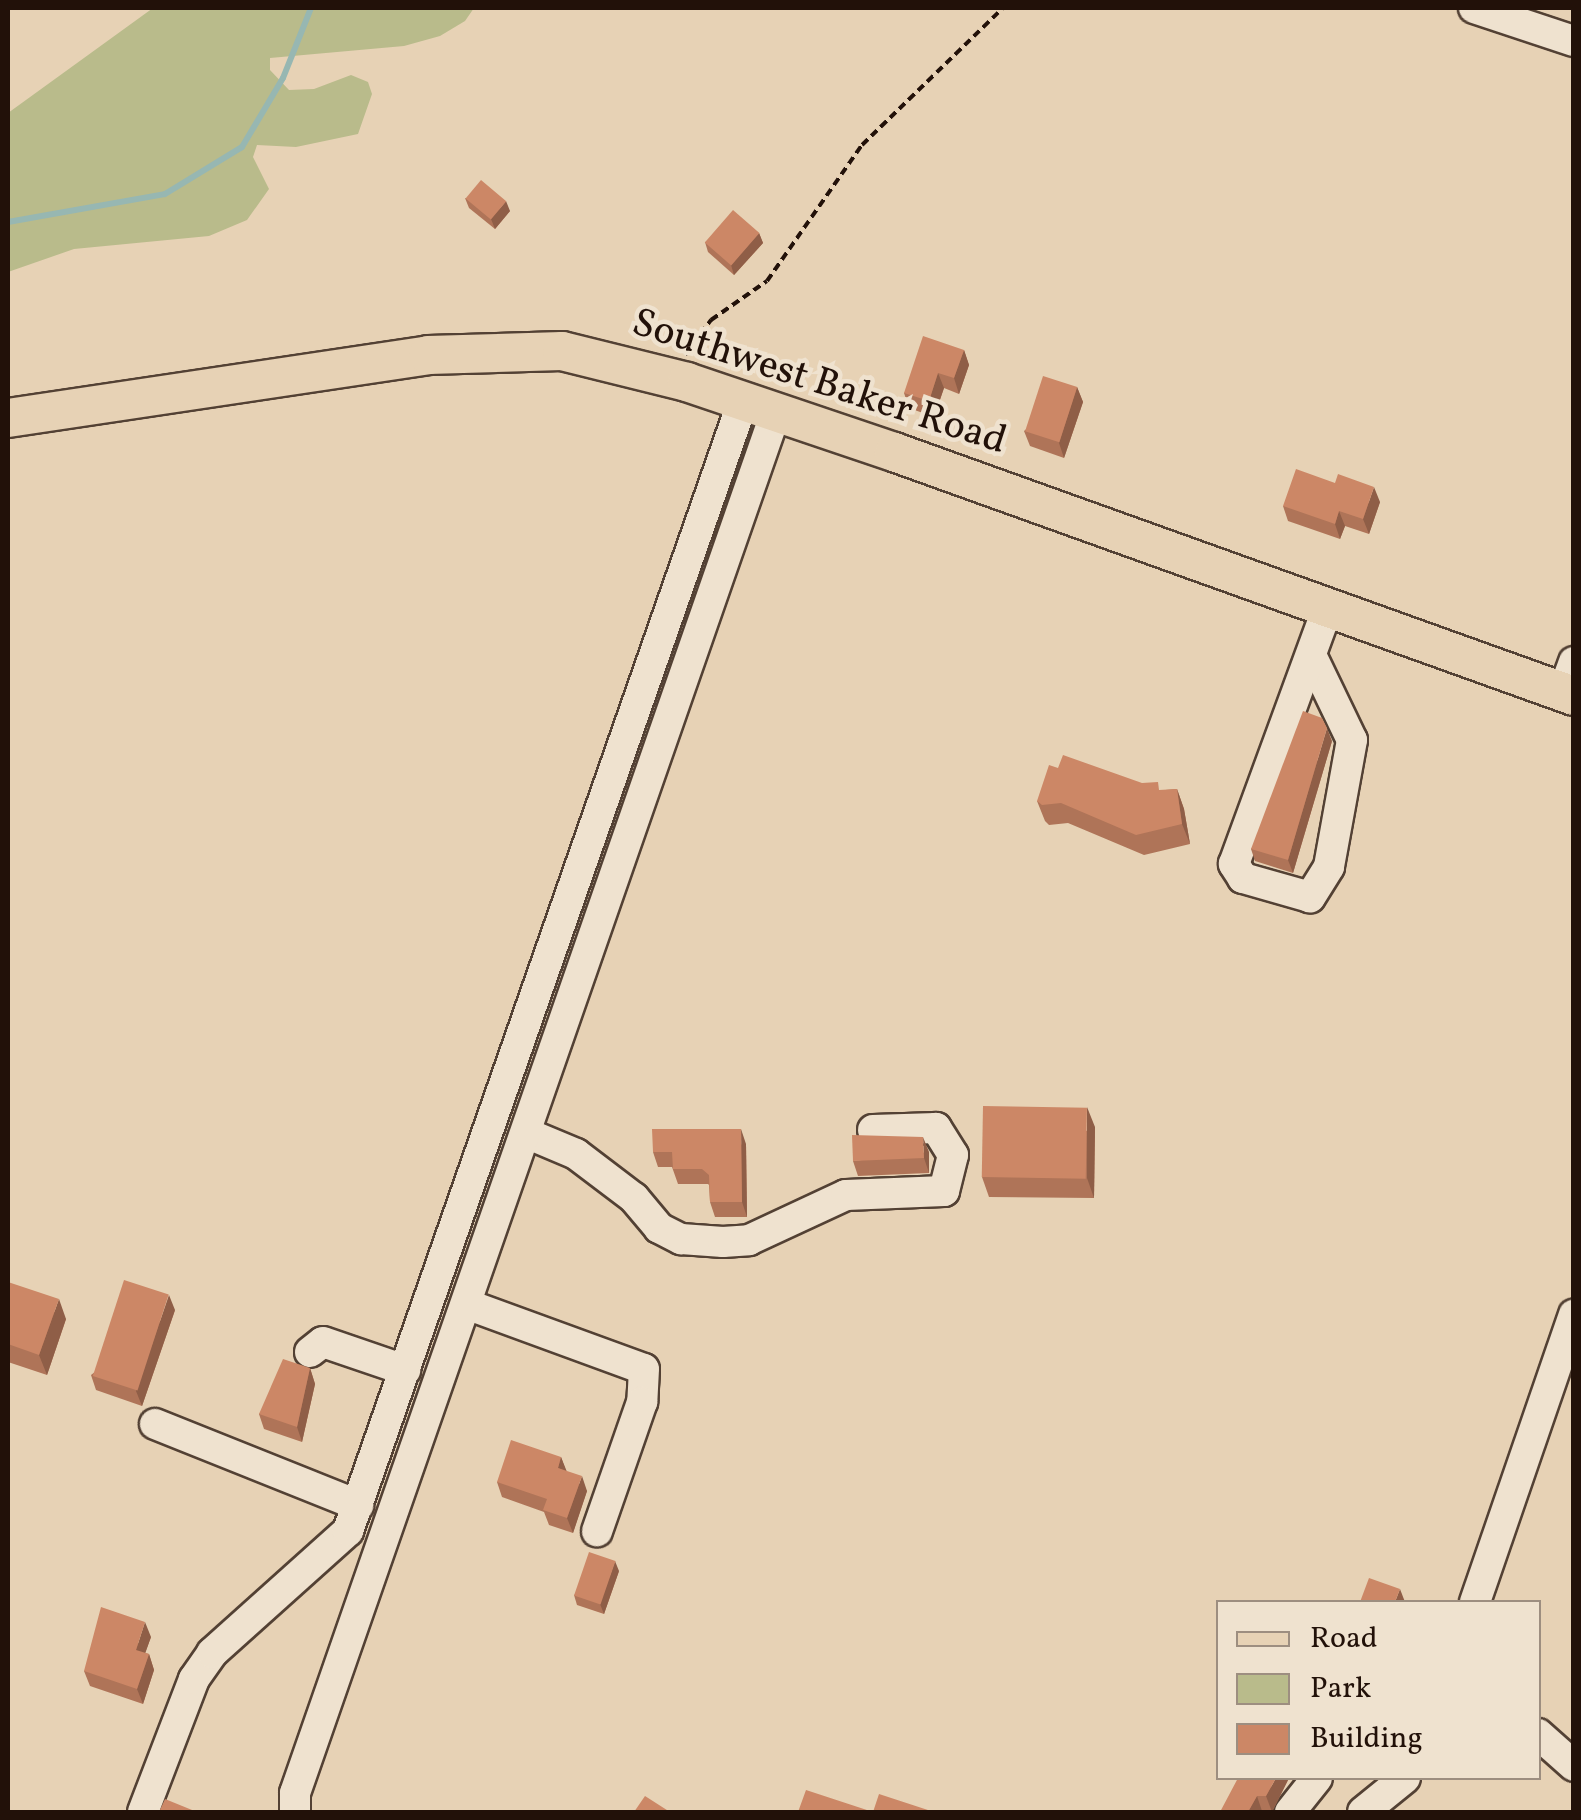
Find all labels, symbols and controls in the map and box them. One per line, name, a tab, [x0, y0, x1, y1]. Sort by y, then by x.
street label: Southwest Baker Road	[626, 300, 1012, 466]
legend	[1216, 1600, 1541, 1780]
text: Road	[1310, 1618, 1378, 1660]
text: Park	[1310, 1668, 1371, 1710]
text: Building	[1310, 1718, 1423, 1760]

